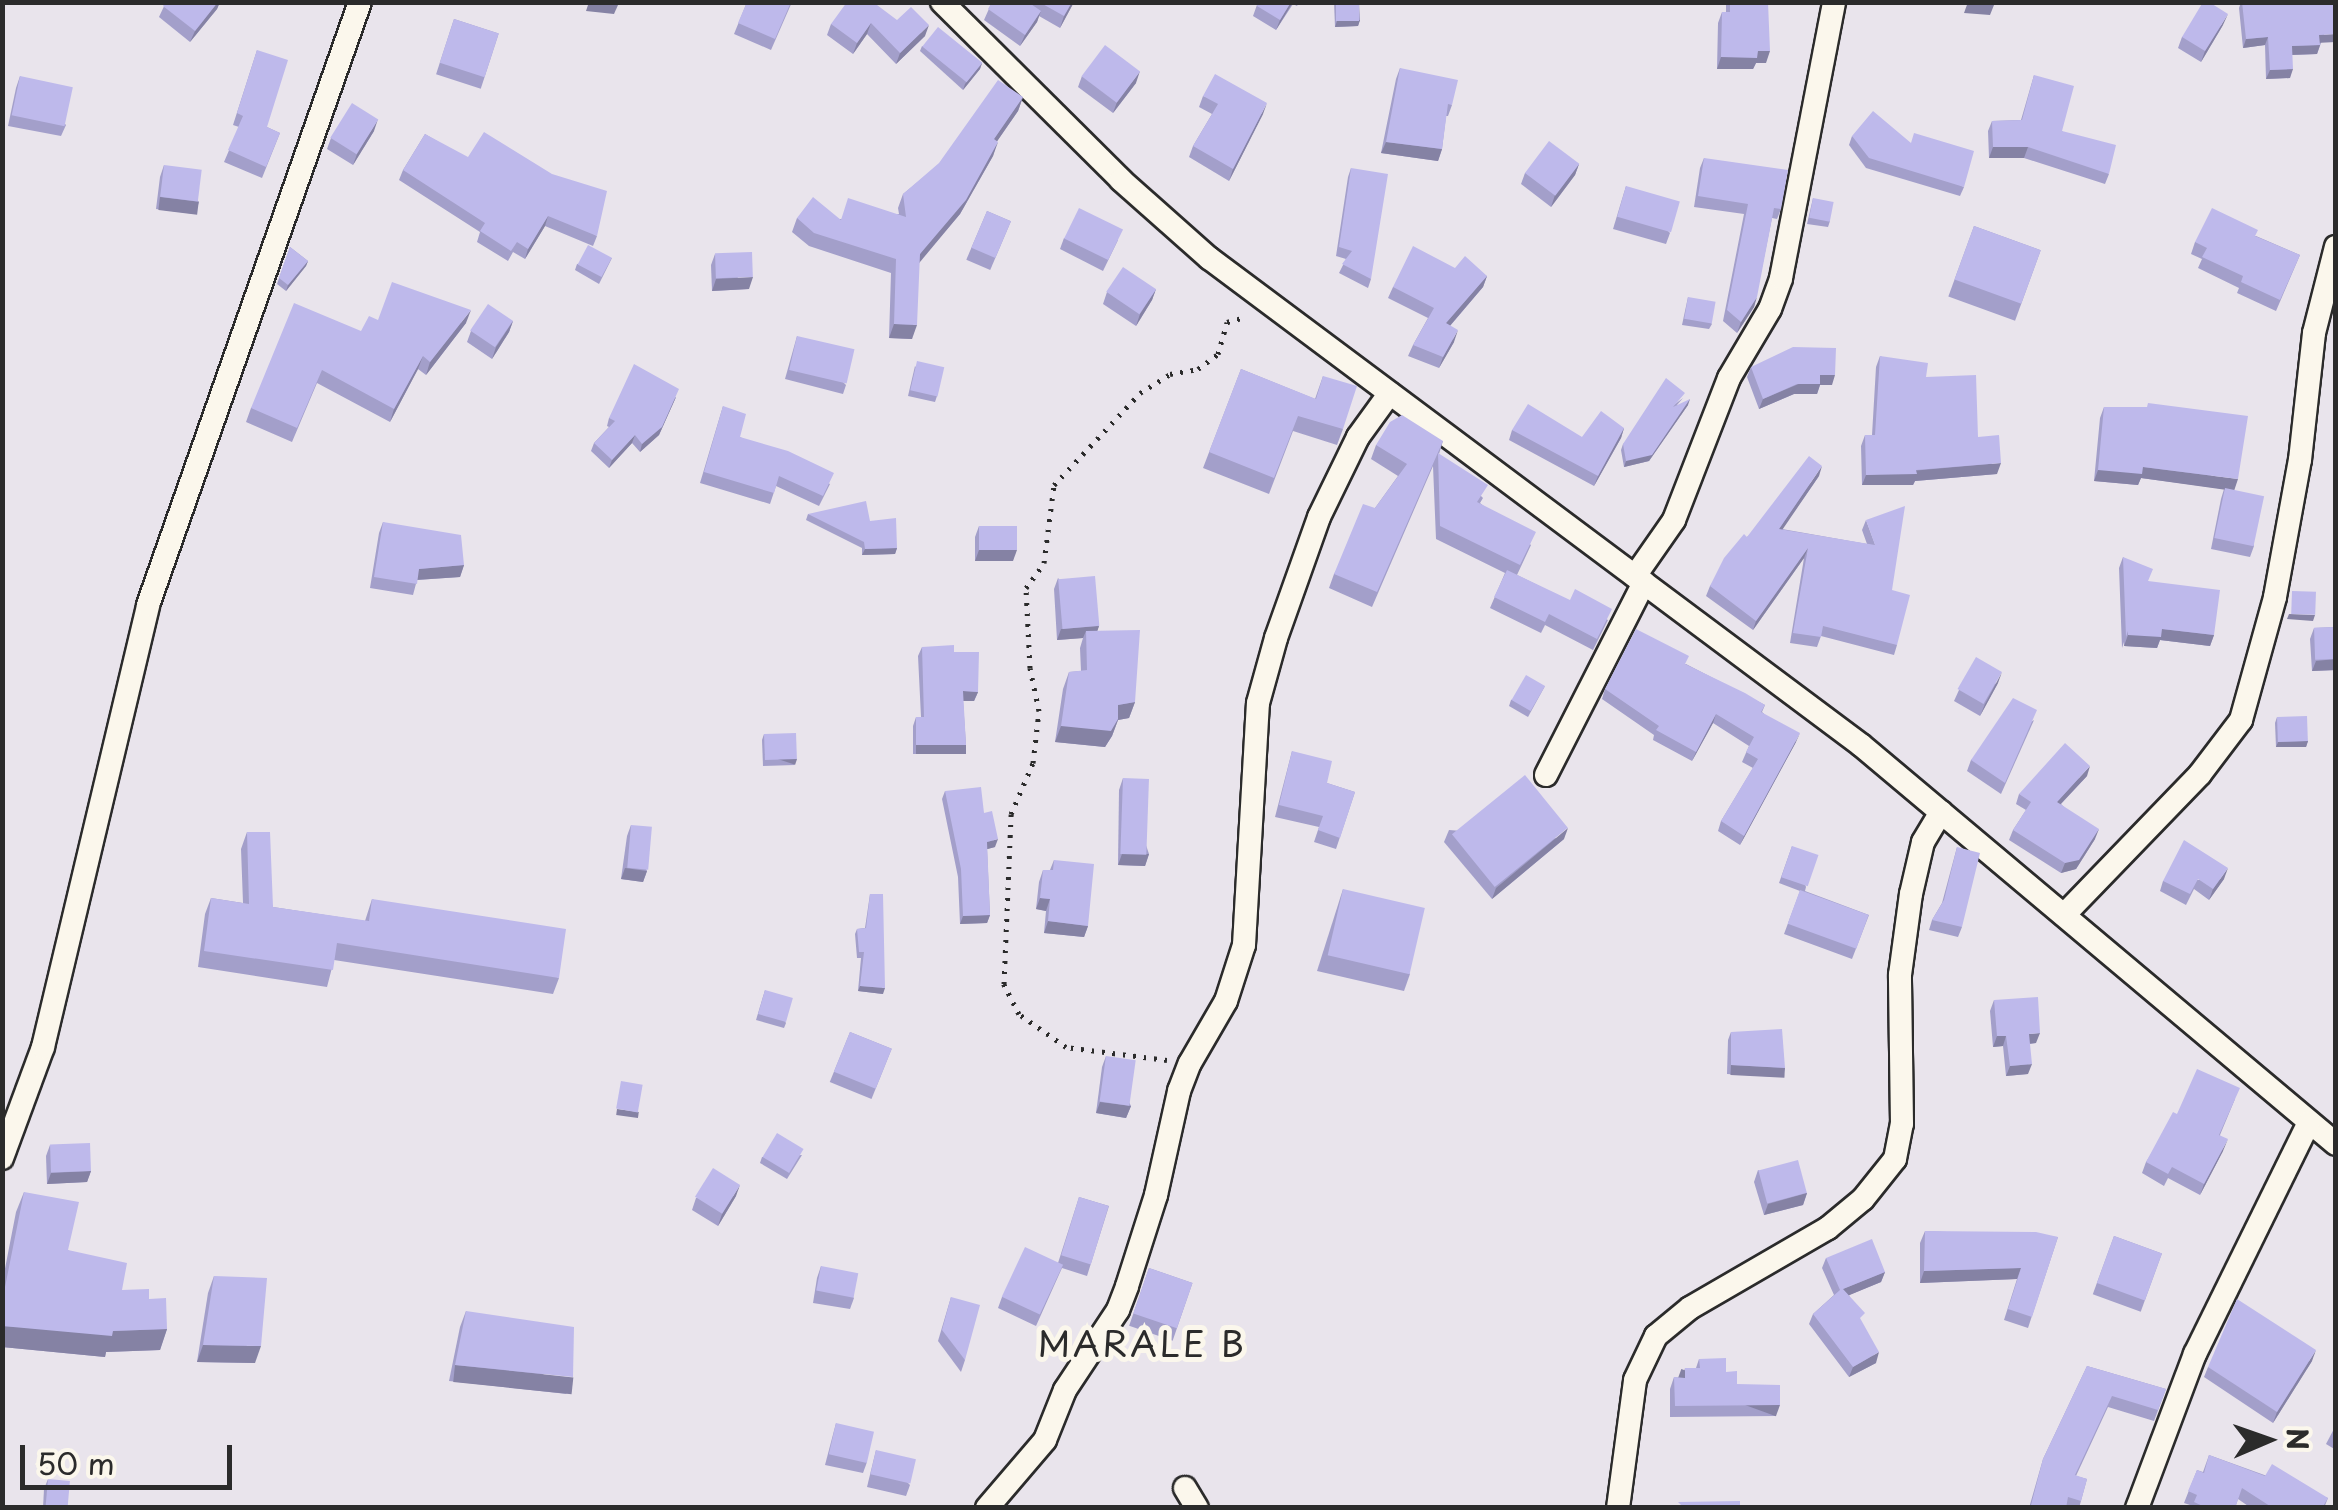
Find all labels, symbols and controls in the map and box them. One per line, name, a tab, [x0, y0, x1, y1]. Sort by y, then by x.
district label: MARALE B	[1040, 1322, 1244, 1364]
north arrow	[2218, 1390, 2318, 1490]
scale bar	[25, 1425, 238, 1487]
text: N	[2277, 1427, 2320, 1451]
text: 50 m	[37, 1440, 115, 1485]

